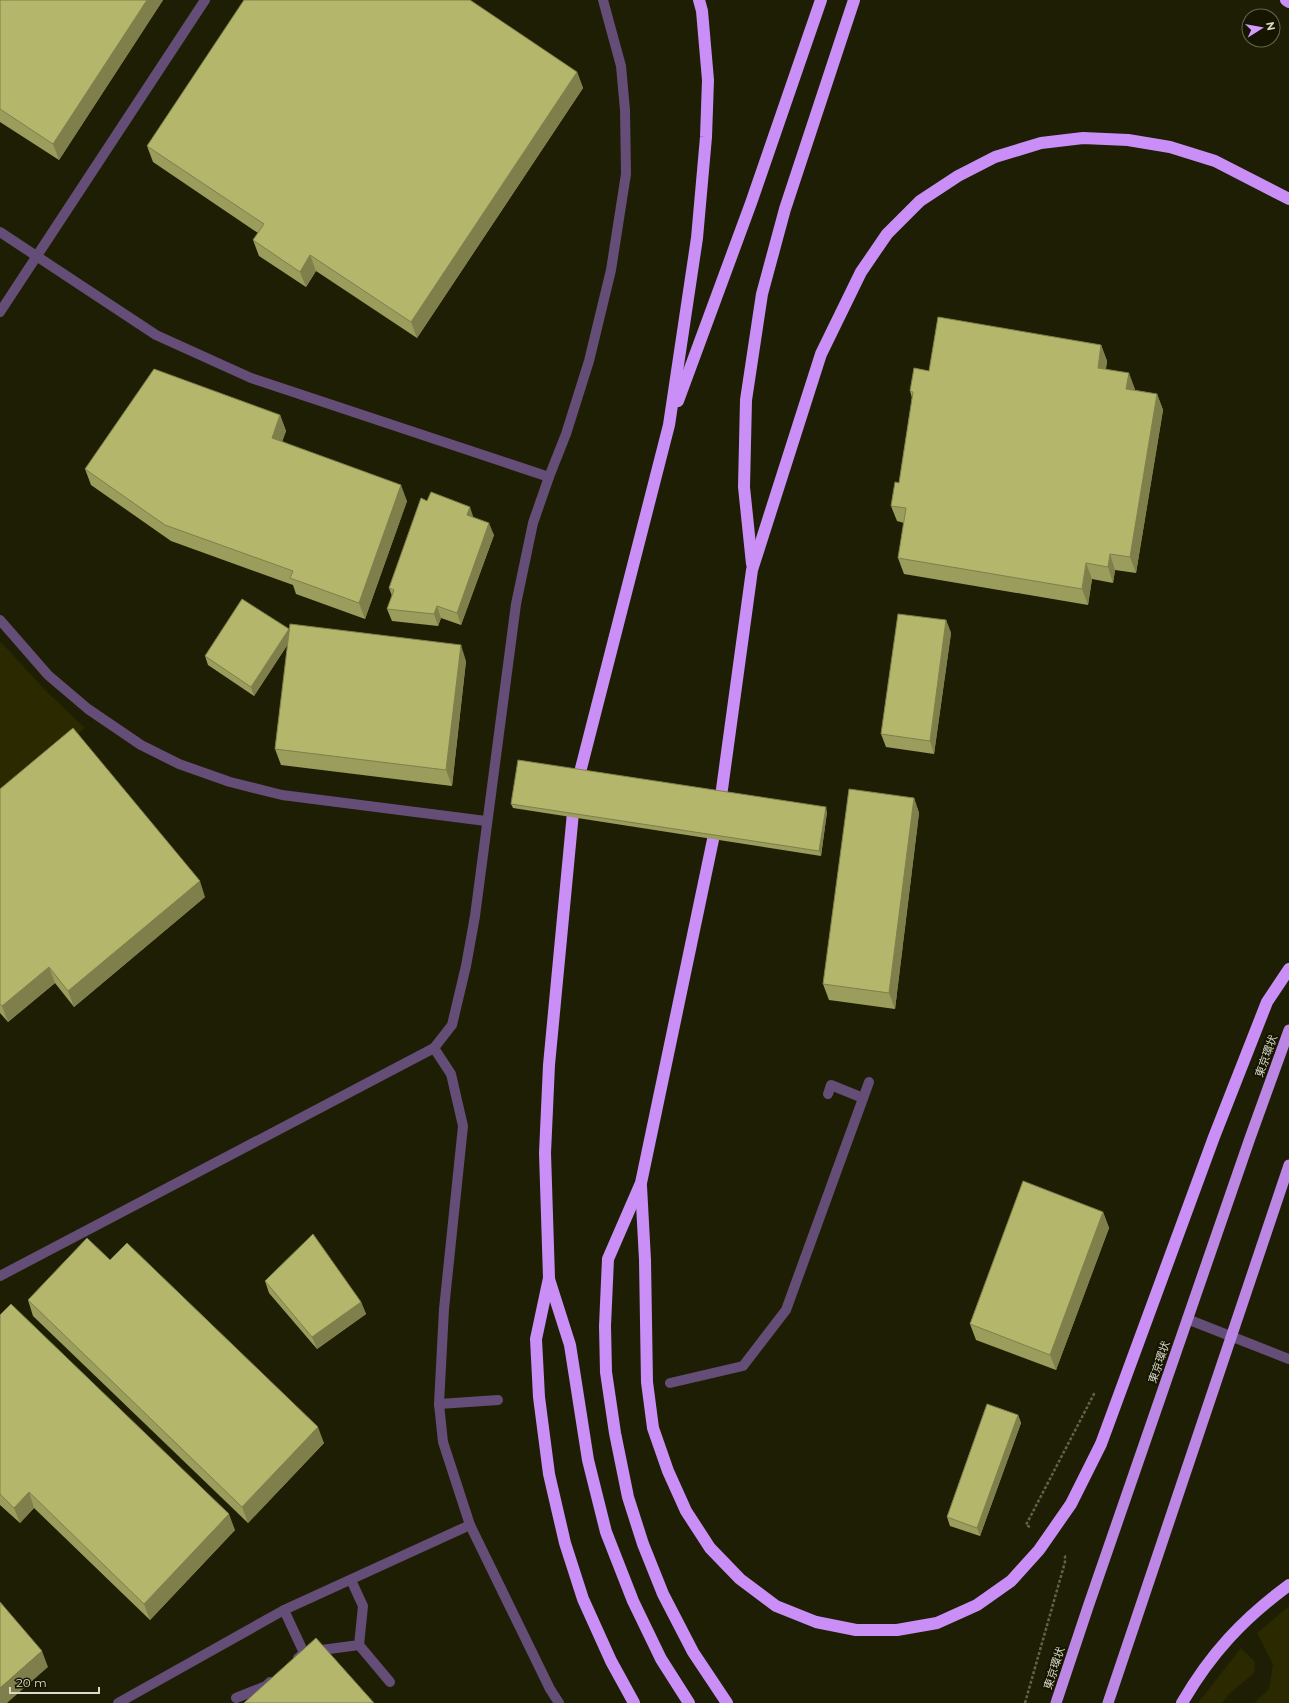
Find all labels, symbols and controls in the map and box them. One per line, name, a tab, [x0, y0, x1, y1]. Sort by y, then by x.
north arrow	[1241, 8, 1281, 48]
text: N	[1263, 20, 1279, 32]
street label: 東京環状	[1252, 1032, 1280, 1079]
street label: 東京環状	[1145, 1338, 1173, 1385]
street label: 東京環状	[1041, 1644, 1068, 1691]
scale bar	[10, 1669, 99, 1695]
text: 20 m	[16, 1675, 47, 1690]

